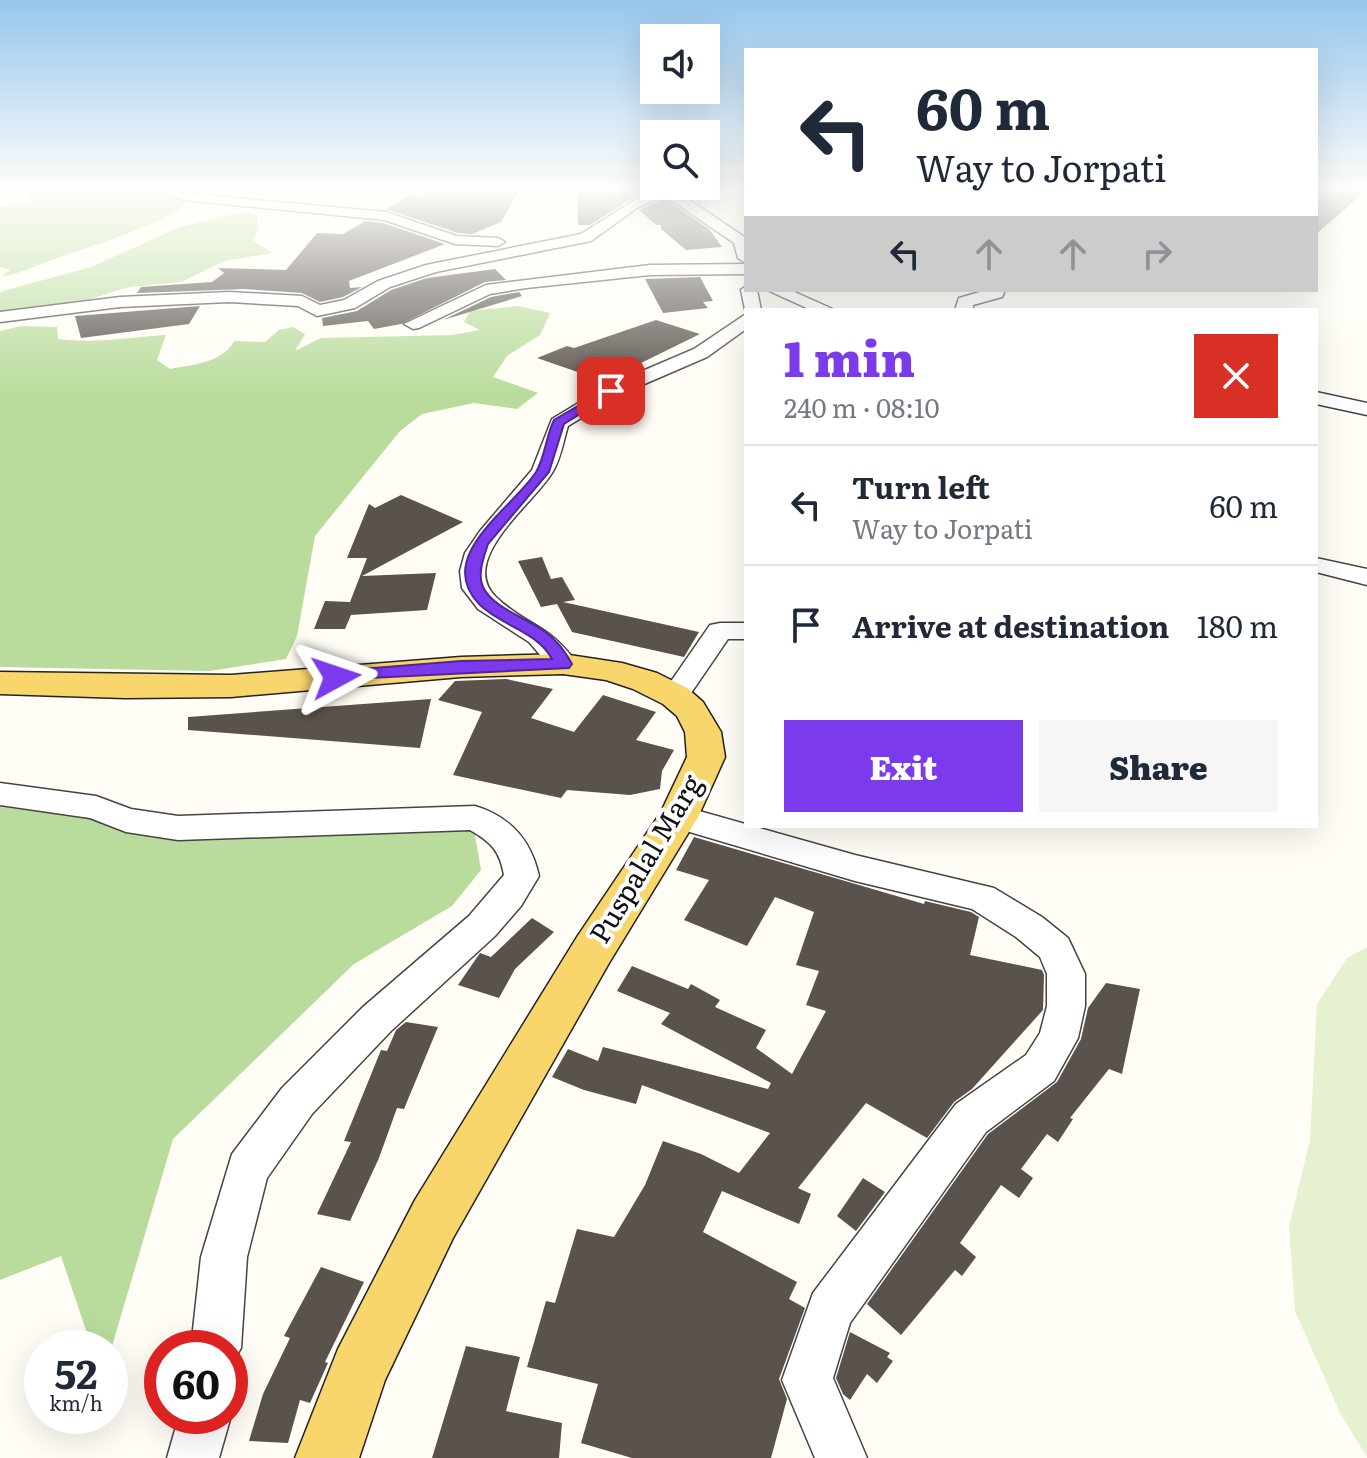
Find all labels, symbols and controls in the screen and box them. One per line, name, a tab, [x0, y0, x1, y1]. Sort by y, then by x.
map controls	[640, 24, 720, 200]
button: sound	[640, 24, 720, 104]
text: 60 m	[916, 64, 1050, 147]
icon: left	[784, 80, 888, 184]
button: search	[640, 120, 720, 200]
text: Way to Jorpati	[916, 140, 1166, 193]
icon: left	[883, 232, 927, 276]
icon: ahead	[967, 232, 1011, 276]
icon: ahead	[1051, 232, 1095, 276]
icon: right	[1135, 232, 1179, 276]
text: 1 min	[784, 321, 915, 392]
button: close	[1194, 334, 1278, 418]
pin	[577, 357, 645, 425]
icon: arrive	[589, 369, 633, 413]
text: 240 m · 08:10	[784, 387, 940, 426]
text: Turn left	[852, 464, 990, 508]
icon: left	[784, 483, 828, 527]
text: 60 m	[1209, 483, 1278, 527]
text: Way to Jorpati	[852, 508, 1033, 547]
icon: arrive	[784, 603, 828, 647]
text: Arrive at destination	[852, 603, 1169, 647]
text: 180 m	[1197, 603, 1278, 647]
position arrow	[294, 635, 378, 719]
button: Exit	[784, 720, 1023, 812]
button: Share	[1039, 720, 1278, 812]
street label: Puspalal Marg	[577, 765, 711, 950]
speed limit sign: 60	[144, 1330, 248, 1434]
text: 52	[55, 1342, 97, 1401]
text: km/h	[49, 1387, 103, 1417]

